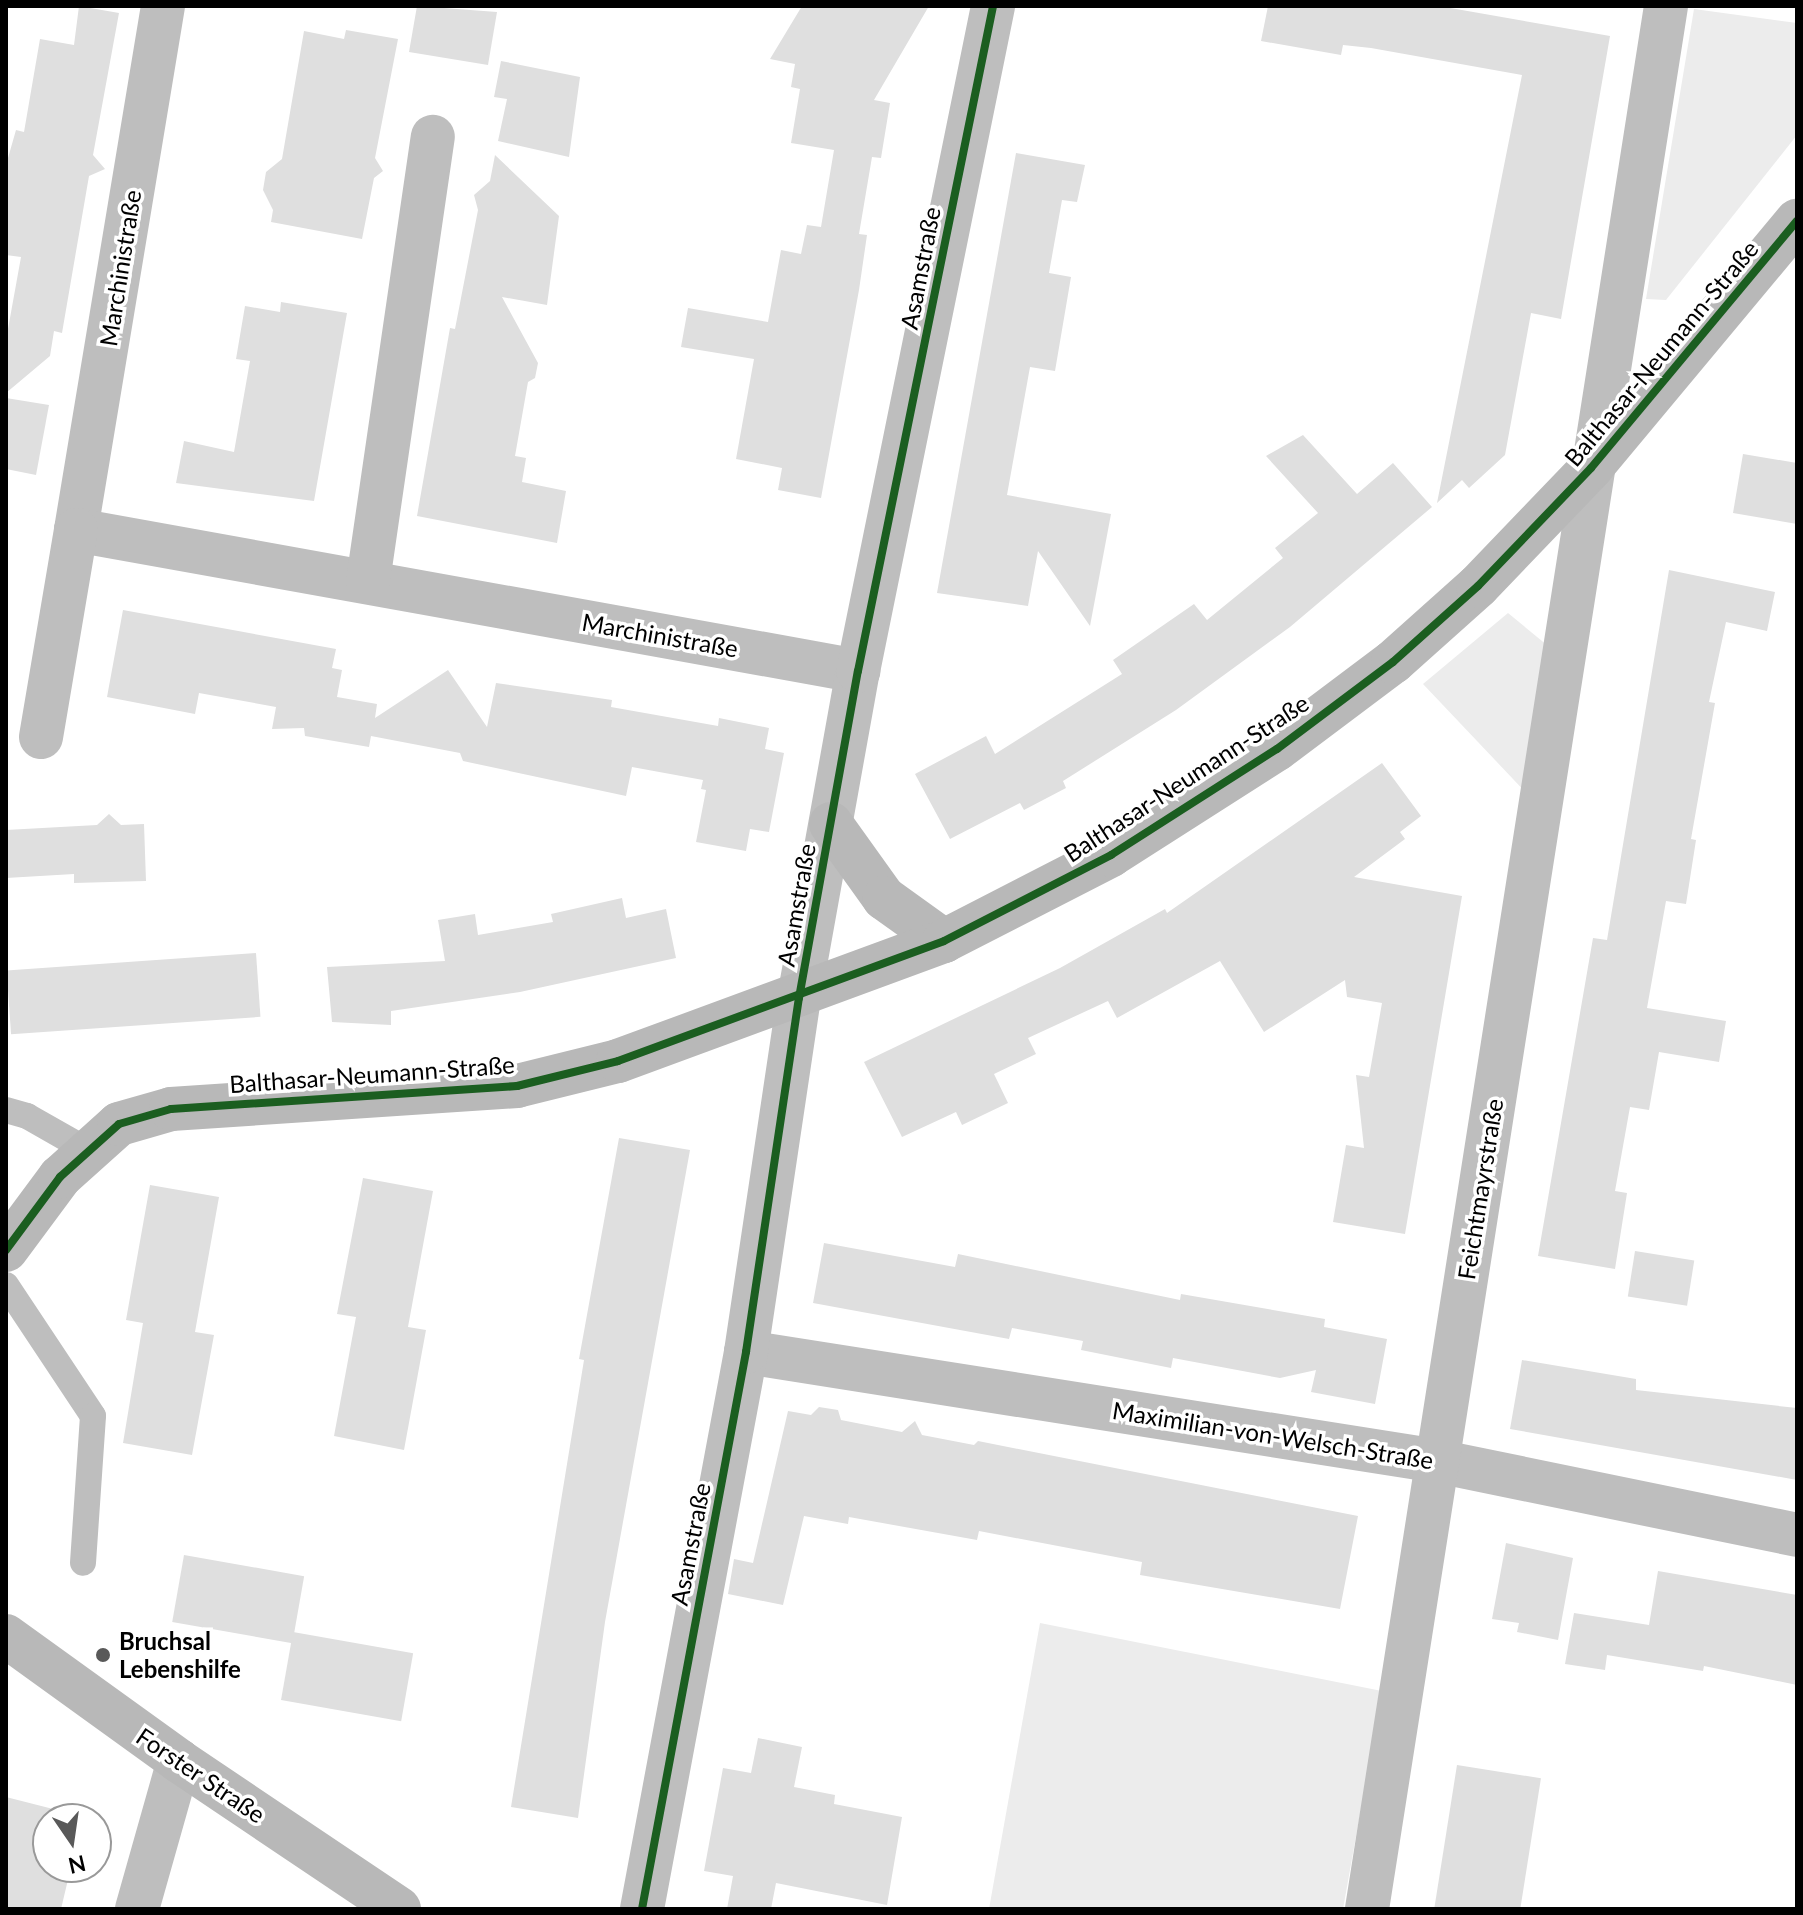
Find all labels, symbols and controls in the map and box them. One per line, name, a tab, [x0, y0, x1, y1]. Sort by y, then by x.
street label: Marchinistraße	[93, 188, 147, 348]
street label: Asamstraße	[894, 204, 946, 332]
street label: Balthasar-Neumann-Straße	[1558, 234, 1764, 472]
street label: Marchinistraße	[580, 607, 740, 663]
street label: Balthasar-Neumann-Straße	[1058, 688, 1314, 868]
street label: Asamstraße	[771, 841, 821, 969]
street label: Balthasar-Neumann-Straße	[228, 1050, 516, 1098]
street label: Feichtmayrstraße	[1451, 1097, 1509, 1281]
street label: Maximilian-von-Welsch-Straße	[1111, 1395, 1435, 1475]
street label: Asamstraße	[664, 1480, 716, 1608]
place label: Bruchsal Lebenshilfe	[119, 1627, 241, 1683]
marker: Bruchsal Lebenshilfe	[94, 1646, 112, 1664]
street label: Forster Straße	[131, 1721, 271, 1829]
north arrow	[32, 1803, 112, 1883]
text: N	[66, 1850, 88, 1880]

